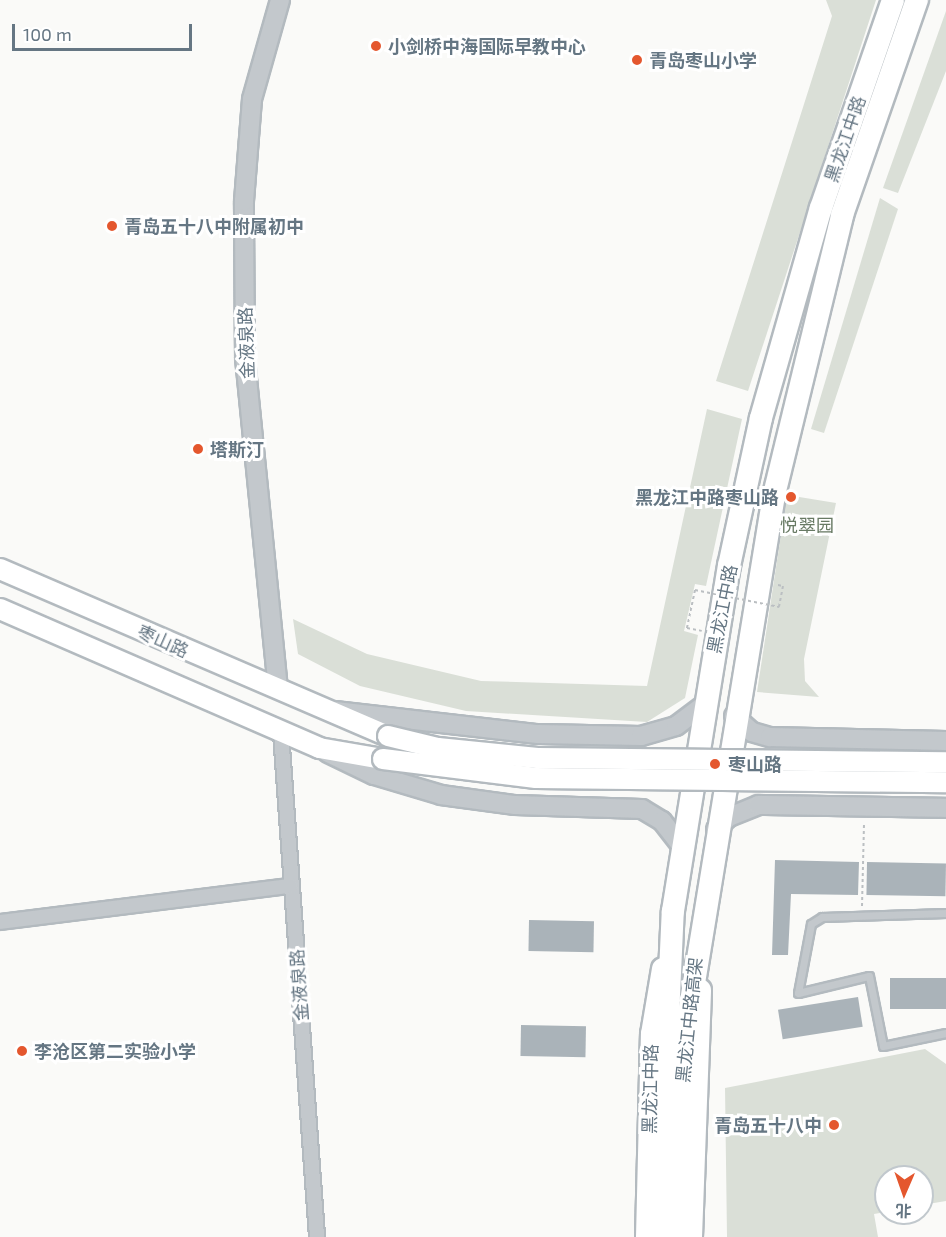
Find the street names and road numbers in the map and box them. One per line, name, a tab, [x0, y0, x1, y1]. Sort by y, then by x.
street label: 黑龙江中路	[820, 93, 870, 185]
street label: 金液泉路	[234, 307, 258, 379]
street label: 黑龙江中路	[703, 563, 741, 655]
street label: 枣山路	[134, 620, 192, 662]
street label: 金液泉路	[286, 948, 312, 1022]
street label: 黑龙江中路高架	[672, 956, 706, 1084]
street label: 黑龙江中路	[638, 1044, 662, 1134]

